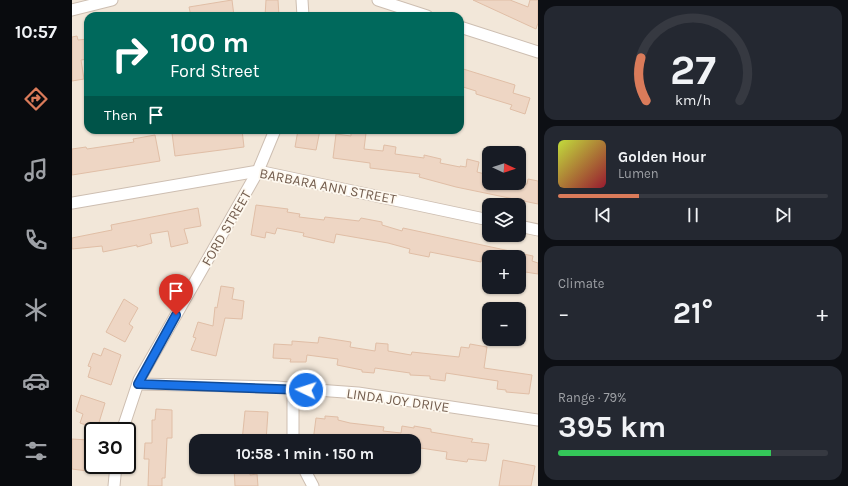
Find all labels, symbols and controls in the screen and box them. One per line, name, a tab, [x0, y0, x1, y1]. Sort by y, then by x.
text: 10:57	[15, 21, 57, 43]
text: 100 m	[170, 26, 249, 59]
icon: right	[104, 28, 156, 80]
text: 27	[670, 46, 716, 94]
text: Ford Street	[170, 60, 260, 82]
icon: directions	[22, 85, 50, 113]
text: km/h	[675, 92, 711, 109]
icon: arrive	[145, 104, 167, 126]
text: Then	[104, 106, 137, 124]
north arrow	[482, 146, 526, 190]
map controls	[482, 146, 526, 346]
text: Golden Hour	[618, 148, 706, 166]
icon: music	[22, 156, 50, 184]
street label: BARBARA ANN STREET	[258, 165, 398, 208]
text: Lumen	[618, 166, 659, 181]
street label: FORD STREET	[198, 187, 255, 269]
button: layers	[482, 198, 526, 242]
icon: previous	[592, 204, 614, 226]
icon: pause	[682, 204, 704, 226]
icon: next	[772, 204, 794, 226]
icon: phone	[22, 226, 50, 254]
button: +	[482, 250, 526, 294]
pin	[159, 274, 193, 315]
text: Climate	[558, 276, 604, 291]
icon: arrive	[165, 280, 187, 302]
text: 21°	[673, 295, 713, 331]
icon: climate	[22, 296, 50, 324]
text: −	[558, 301, 570, 327]
text: +	[816, 301, 828, 327]
button: −	[482, 302, 526, 346]
icon: car	[22, 367, 50, 395]
position arrow	[285, 369, 327, 411]
street label: LINDA JOY DRIVE	[345, 385, 450, 416]
text: Range · 79%	[558, 390, 627, 405]
text: 395 km	[558, 409, 666, 445]
speed limit sign: 30	[84, 422, 136, 474]
icon: filters	[22, 437, 50, 465]
text: 10:58 · 1 min · 150 m	[236, 445, 374, 463]

